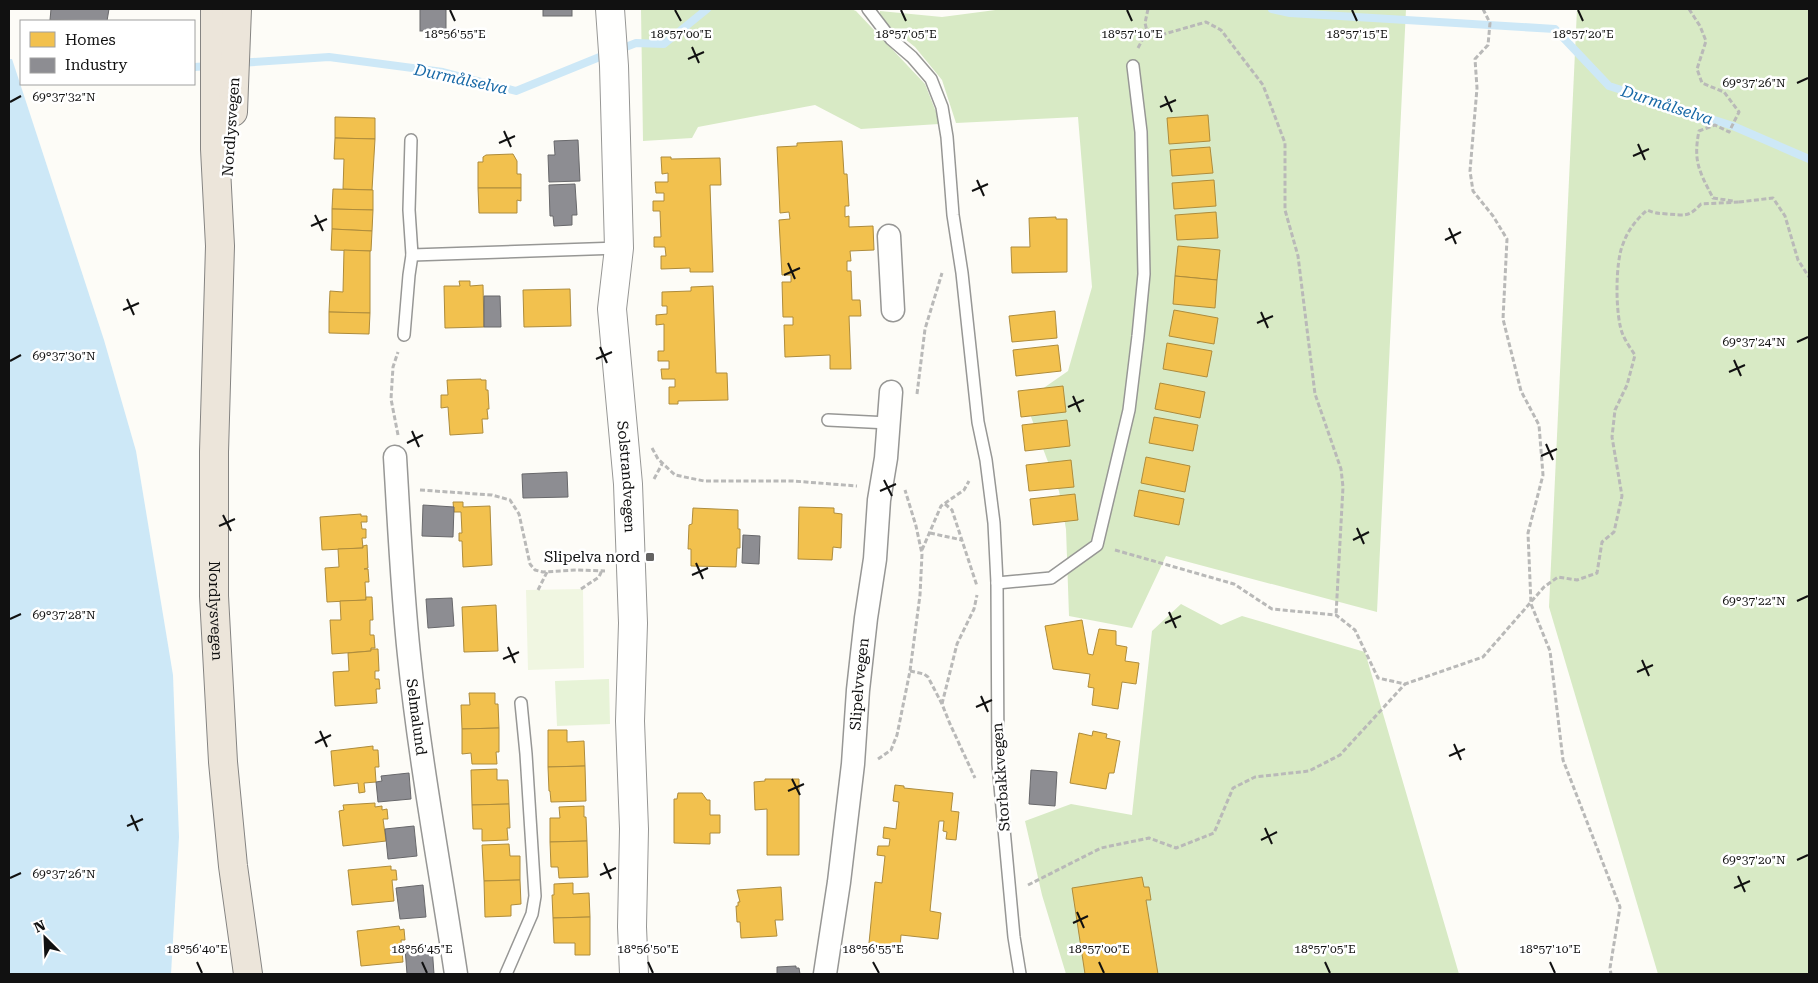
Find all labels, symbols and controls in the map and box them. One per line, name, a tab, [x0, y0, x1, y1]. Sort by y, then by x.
legend	[20, 20, 195, 85]
text: 18°56'55"E	[424, 27, 486, 41]
text: 18°57'00"E	[650, 27, 712, 41]
text: 18°57'05"E	[875, 27, 937, 41]
text: 18°57'10"E	[1101, 27, 1163, 41]
text: 18°57'15"E	[1326, 27, 1388, 41]
text: 18°57'20"E	[1552, 27, 1614, 41]
text: Homes	[65, 31, 116, 49]
text: Industry	[65, 56, 127, 74]
water label: Durmålselva	[411, 60, 510, 98]
street label: Nordlysvegen	[219, 76, 243, 177]
text: 69°37'26"N	[1722, 76, 1786, 90]
water label: Durmålselva	[1618, 81, 1716, 129]
text: 69°37'32"N	[32, 90, 96, 104]
text: 69°37'24"N	[1722, 335, 1786, 349]
text: 69°37'30"N	[32, 349, 96, 363]
street label: Solstrandvegen	[613, 420, 639, 533]
place label: Slipelva nord	[544, 548, 640, 566]
marker: Slipelva nord	[644, 551, 656, 563]
street label: Nordlysvegen	[205, 561, 227, 661]
text: 69°37'22"N	[1722, 594, 1786, 608]
text: 69°37'28"N	[32, 608, 96, 622]
street label: Slipelvvegen	[846, 637, 873, 731]
street label: Selmalund	[403, 678, 431, 757]
street label: Storbakkvegen	[988, 722, 1014, 832]
text: 69°37'20"N	[1722, 853, 1786, 867]
text: 69°37'26"N	[32, 867, 96, 881]
north arrow	[20, 913, 70, 963]
text: N	[32, 917, 48, 936]
text: 18°56'40"E	[166, 942, 228, 956]
text: 18°56'45"E	[391, 942, 453, 956]
text: 18°56'50"E	[617, 942, 679, 956]
text: 18°56'55"E	[842, 942, 904, 956]
text: 18°57'00"E	[1068, 942, 1130, 956]
text: 18°57'05"E	[1294, 942, 1356, 956]
text: 18°57'10"E	[1519, 942, 1581, 956]

